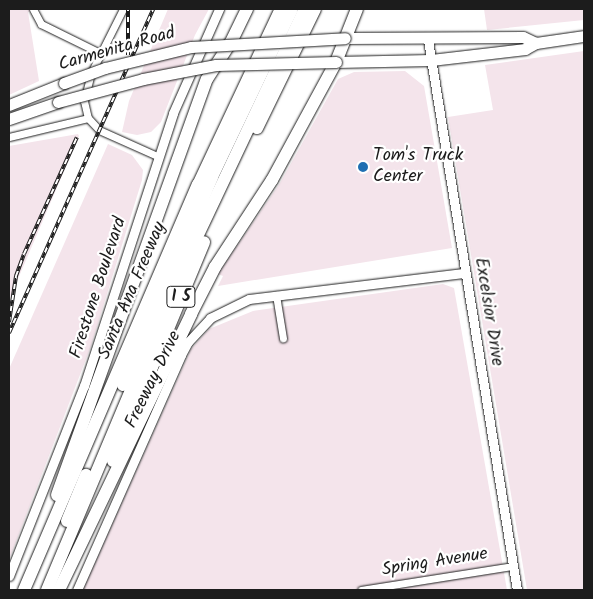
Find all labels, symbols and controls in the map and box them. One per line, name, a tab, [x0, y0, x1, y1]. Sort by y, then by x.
street label: Carmenita Road	[56, 23, 178, 77]
place label: Tom's Truck Center	[373, 146, 463, 188]
marker: Tom's Truck Center	[357, 161, 369, 173]
street label: Firestone Boulevard	[66, 215, 132, 361]
street label: Santa Ana Freeway	[94, 219, 172, 363]
street label: Excelsior Drive	[469, 256, 507, 368]
road number: I 5	[166, 284, 196, 310]
street label: Freeway Drive	[121, 328, 187, 432]
street label: Spring Avenue	[381, 544, 489, 582]

